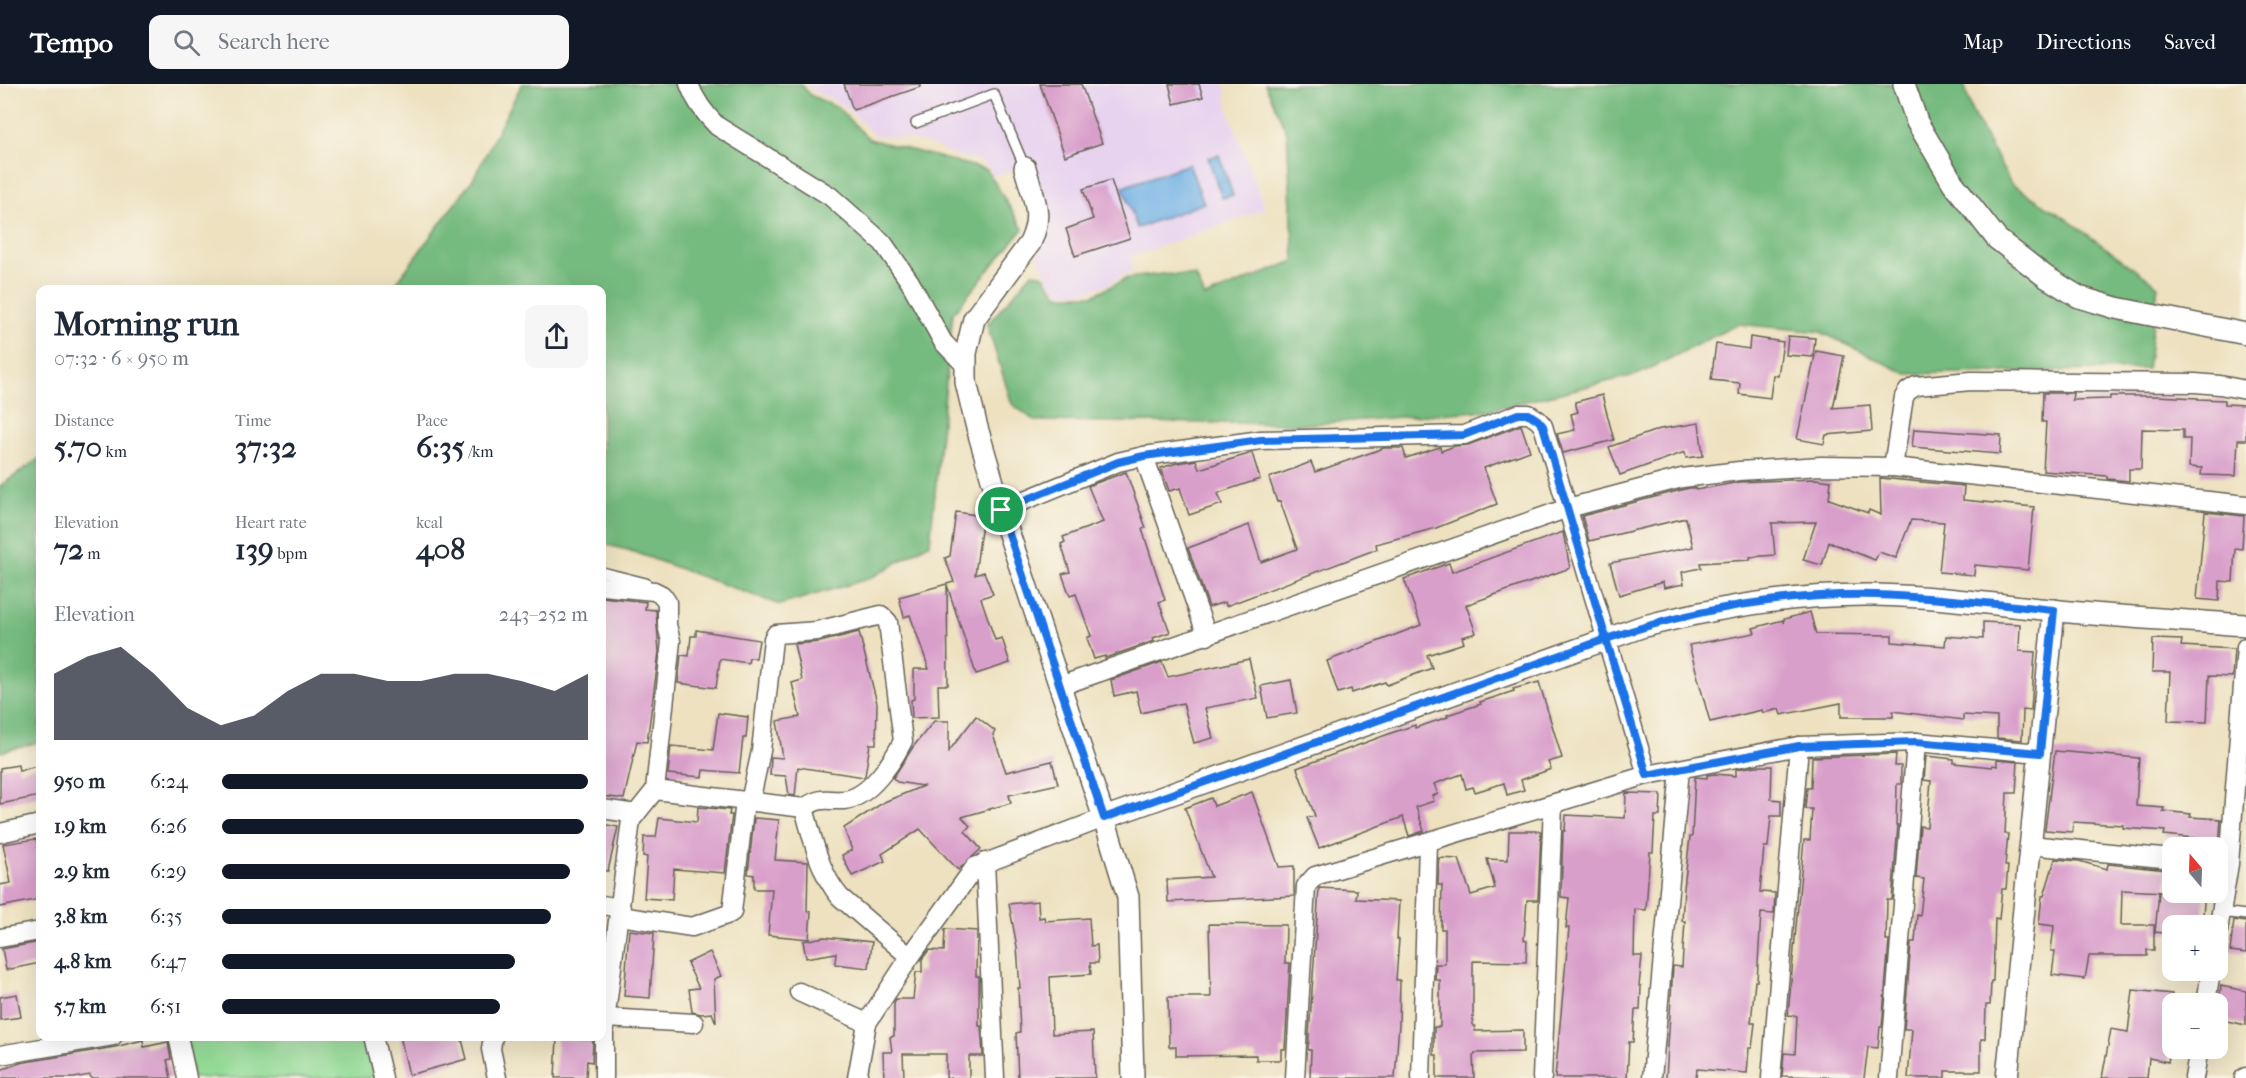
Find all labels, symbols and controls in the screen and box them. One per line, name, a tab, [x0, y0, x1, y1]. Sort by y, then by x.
search box	[149, 15, 569, 69]
text: Tempo	[30, 26, 113, 59]
icon: search	[170, 26, 203, 59]
text: Search here	[218, 29, 330, 55]
text: Map	[1963, 30, 2003, 54]
text: Directions	[2036, 30, 2131, 54]
text: Saved	[2164, 30, 2216, 54]
text: Morning run	[54, 305, 239, 344]
button: share	[525, 305, 588, 368]
text: 07:32 · 6 × 950 m	[54, 347, 189, 370]
text: Distance	[54, 411, 114, 430]
text: Time	[235, 411, 271, 430]
text: Pace	[416, 411, 448, 430]
text: 5.70	[54, 430, 102, 465]
text: 37:32	[235, 430, 297, 465]
text: 6:35	[416, 430, 465, 465]
text: km	[102, 442, 127, 461]
text: /km	[465, 442, 494, 461]
pin	[975, 484, 1026, 535]
icon: arrive	[984, 493, 1017, 526]
text: Elevation	[54, 513, 119, 532]
text: Heart rate	[235, 513, 307, 532]
text: kcal	[416, 513, 443, 532]
text: 72	[54, 532, 84, 567]
text: 139	[235, 532, 274, 567]
text: 408	[416, 532, 465, 567]
text: m	[84, 544, 101, 563]
text: bpm	[274, 544, 307, 563]
text: Elevation	[54, 603, 135, 626]
text: 243–252 m	[499, 603, 588, 626]
text: 950 m	[54, 770, 105, 793]
text: 6:24	[150, 770, 188, 793]
text: 1.9 km	[54, 815, 106, 838]
text: 6:26	[150, 815, 187, 838]
north arrow	[2162, 837, 2228, 903]
map controls	[2162, 837, 2228, 1059]
text: 2.9 km	[54, 860, 110, 883]
text: 6:29	[150, 860, 186, 883]
text: 3.8 km	[54, 905, 107, 928]
text: 6:35	[150, 905, 183, 928]
button: +	[2162, 915, 2228, 981]
text: 4.8 km	[54, 950, 111, 973]
text: 6:47	[150, 950, 187, 973]
button: −	[2162, 993, 2228, 1059]
text: 5.7 km	[54, 995, 106, 1018]
text: 6:51	[150, 995, 181, 1018]

